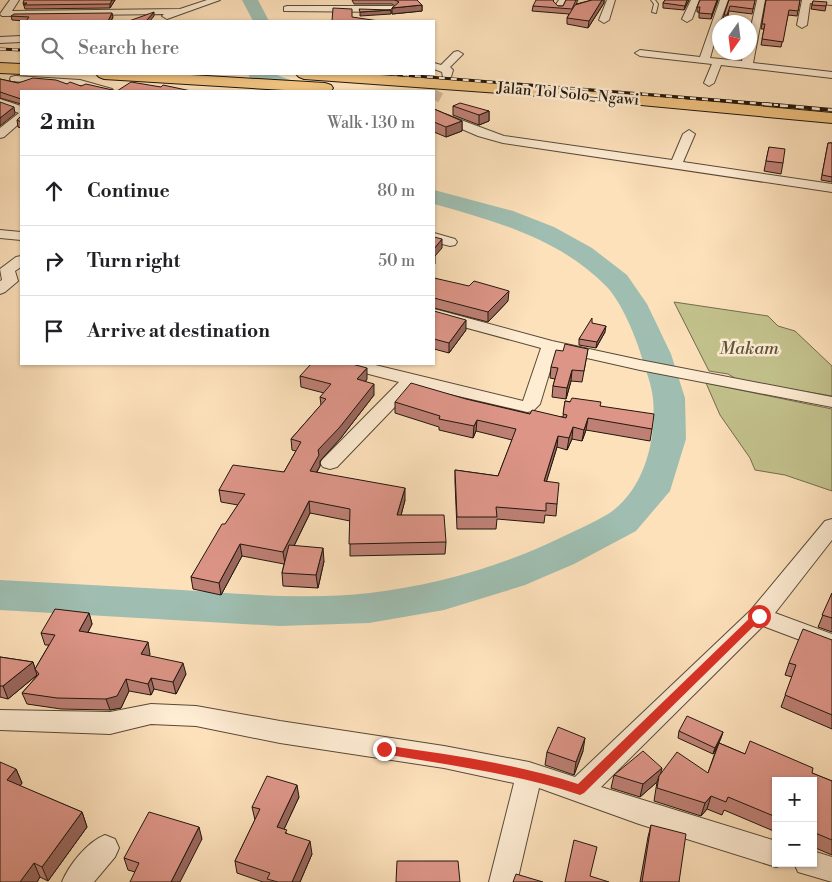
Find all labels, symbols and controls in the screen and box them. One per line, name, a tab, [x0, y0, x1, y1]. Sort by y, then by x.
north arrow	[712, 15, 757, 60]
search box	[20, 20, 435, 75]
icon: search	[38, 34, 66, 62]
text: Search here	[78, 36, 179, 60]
street label: Jalan Tol Solo–Ngawi	[495, 78, 640, 110]
text: 2 min	[40, 110, 95, 136]
text: Walk · 130 m	[327, 113, 415, 133]
icon: ahead	[40, 177, 68, 205]
text: Continue	[87, 179, 170, 203]
text: 80 m	[377, 181, 415, 201]
icon: right	[40, 247, 68, 275]
text: Turn right	[87, 249, 180, 273]
text: 50 m	[378, 251, 415, 271]
icon: arrive	[40, 317, 68, 345]
text: Arrive at destination	[87, 319, 270, 343]
park label: Makam	[719, 337, 779, 360]
route start	[748, 605, 771, 628]
route end	[373, 738, 396, 761]
map controls	[772, 777, 817, 867]
button: +	[772, 777, 817, 822]
button: −	[772, 822, 817, 867]

